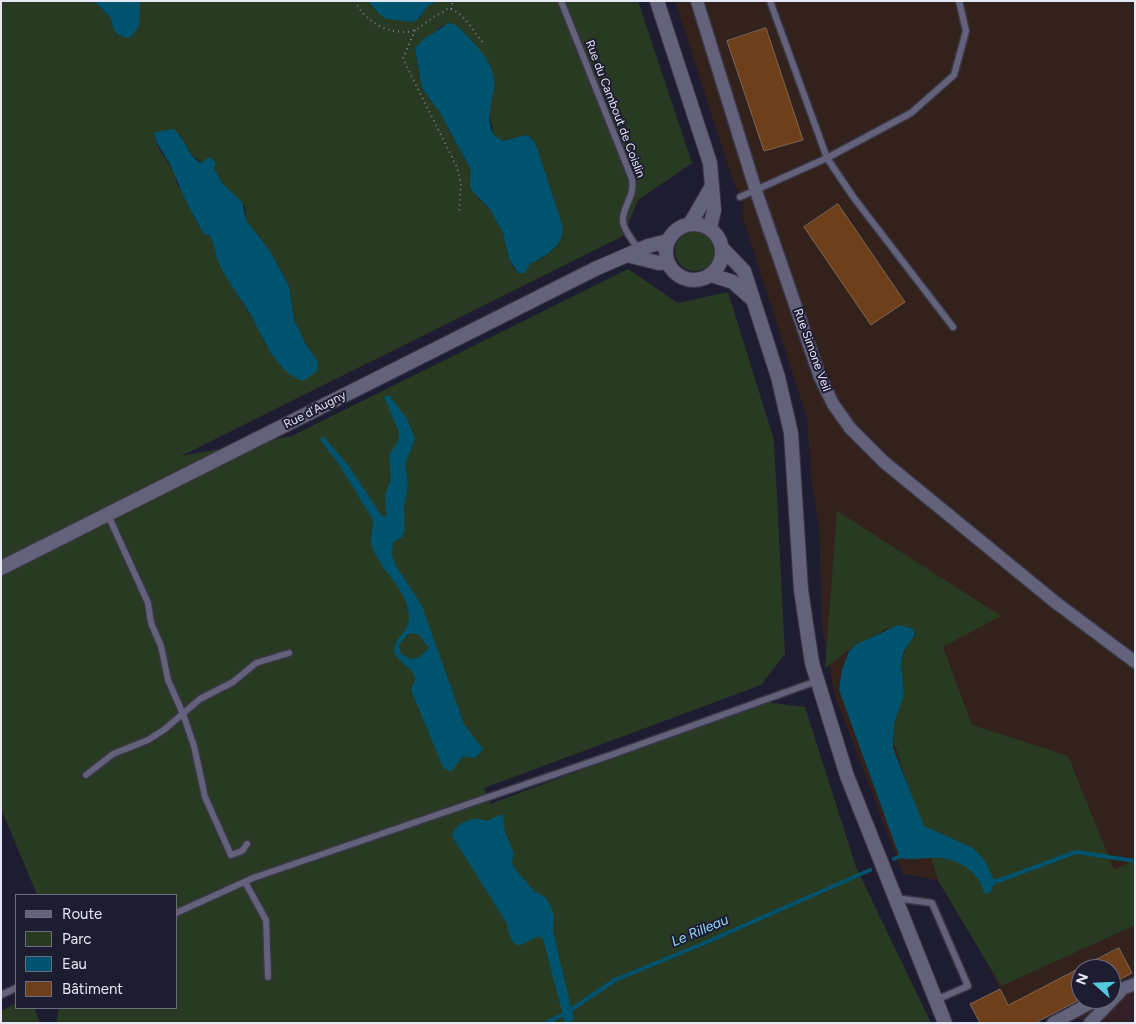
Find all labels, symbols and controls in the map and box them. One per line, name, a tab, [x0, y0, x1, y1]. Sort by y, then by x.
street label: Rue du Cambout de Coislin	[582, 38, 648, 180]
street label: Rue Simone Veil	[790, 307, 834, 393]
street label: Rue d'Augny	[281, 388, 349, 432]
legend	[15, 894, 178, 1009]
text: Route	[62, 905, 102, 923]
water label: Le Rilleau	[669, 911, 731, 951]
text: Parc	[62, 930, 91, 948]
text: Eau	[62, 955, 87, 973]
north arrow	[1071, 959, 1121, 1009]
text: N	[1073, 971, 1092, 987]
text: Bâtiment	[62, 980, 123, 998]

